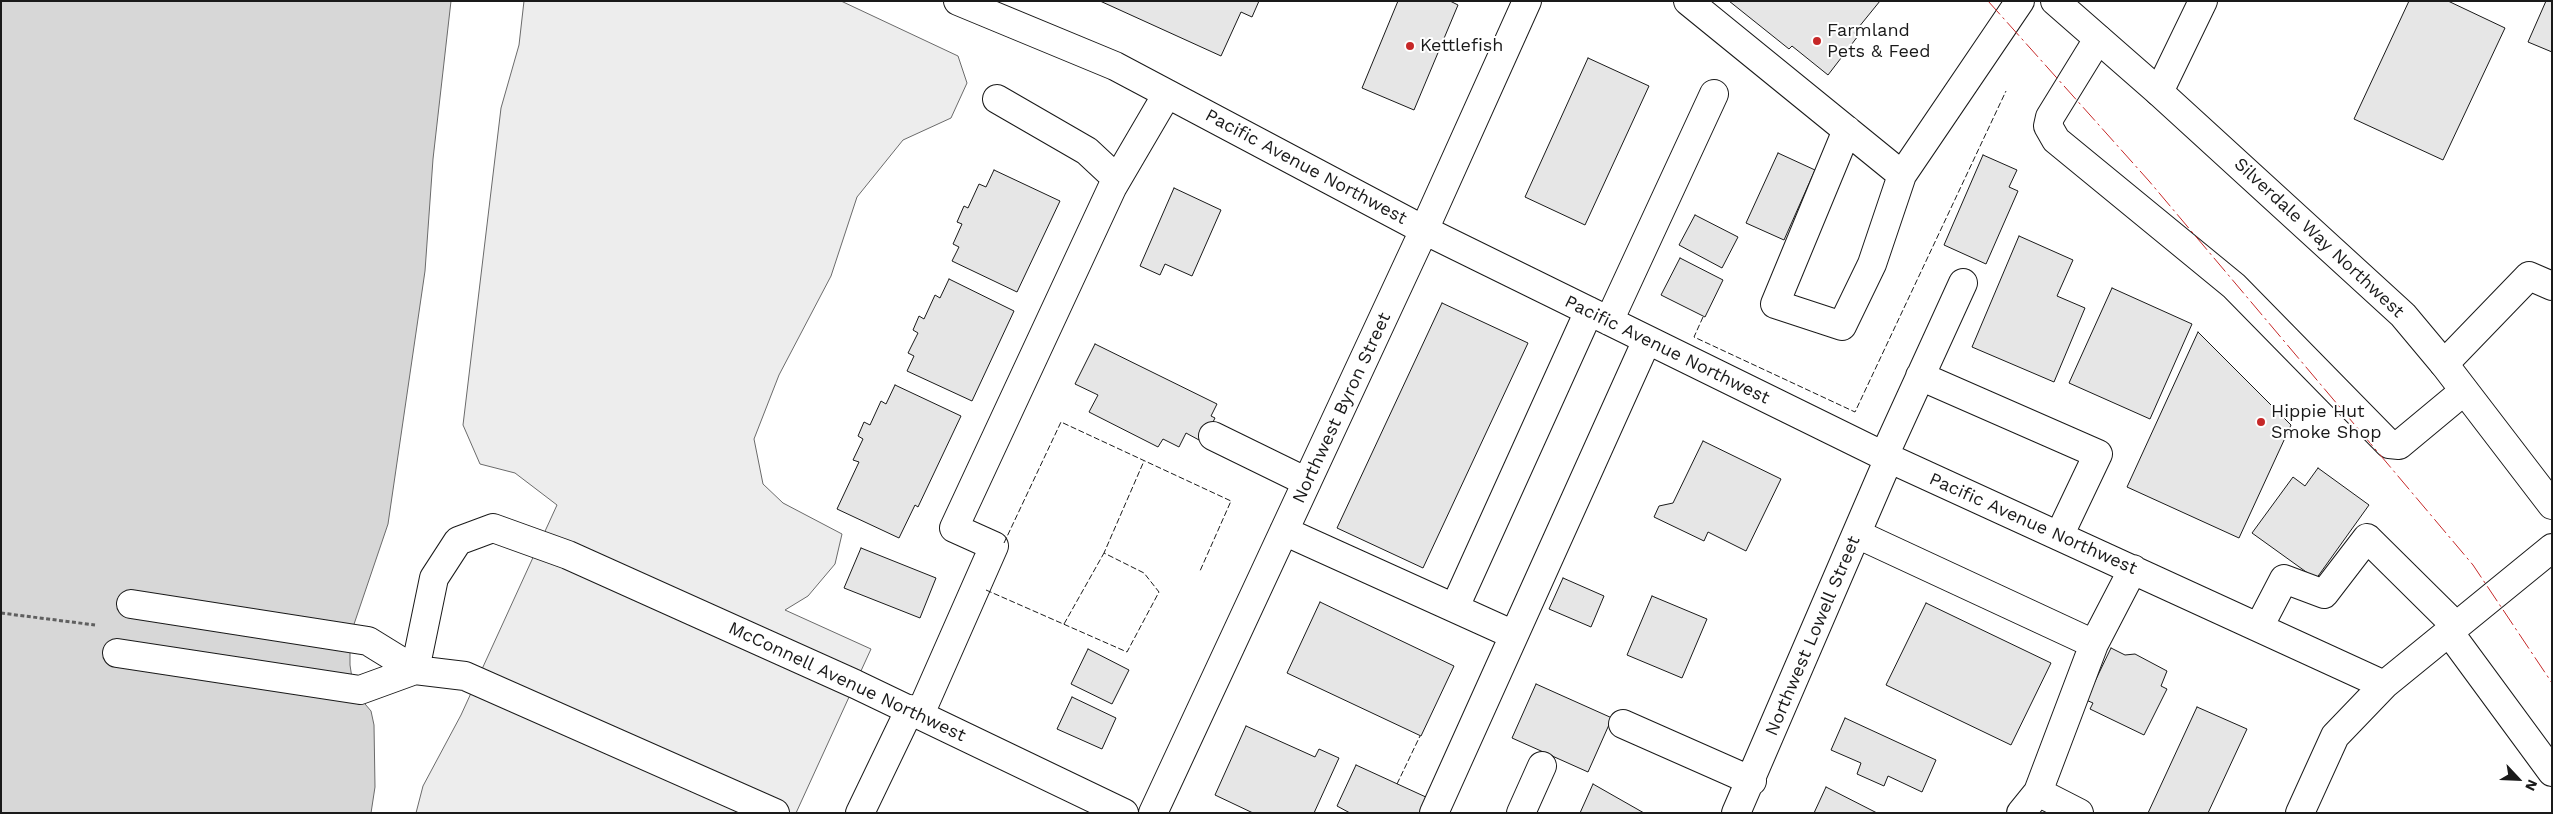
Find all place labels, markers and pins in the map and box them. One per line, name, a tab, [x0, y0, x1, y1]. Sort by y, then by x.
place label: Farmland Pets & Feed	[1827, 20, 1930, 62]
place label: Kettlefish	[1420, 35, 1503, 57]
marker: Farmland Pets & Feed	[1811, 35, 1823, 47]
marker: Kettlefish	[1404, 40, 1416, 52]
place label: Hippie Hut Smoke Shop	[2271, 401, 2382, 444]
marker: Hippie Hut Smoke Shop	[2255, 416, 2267, 428]

